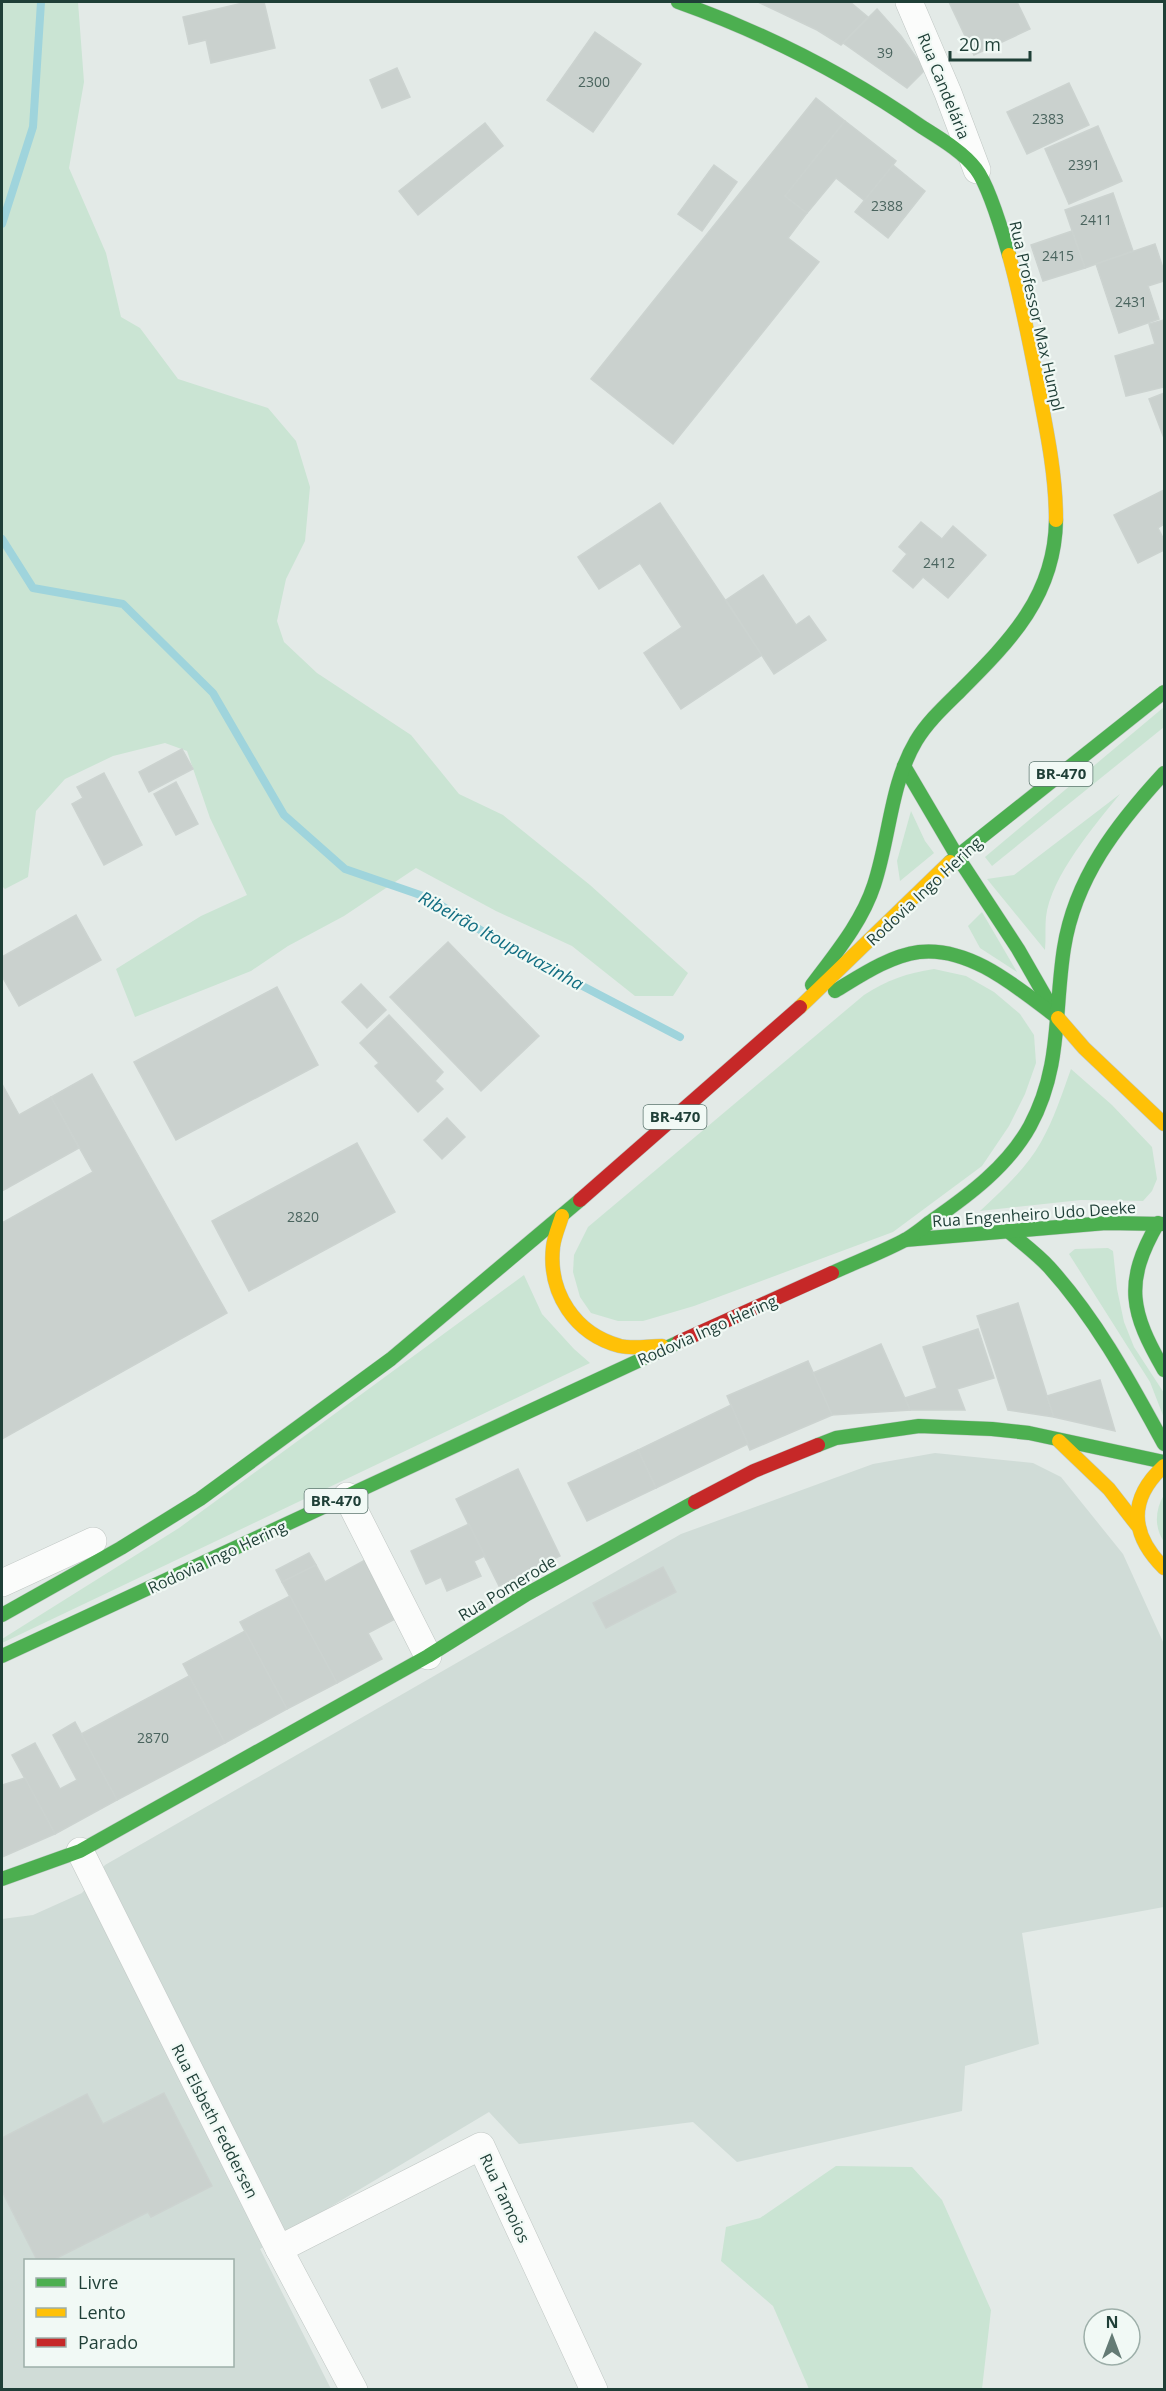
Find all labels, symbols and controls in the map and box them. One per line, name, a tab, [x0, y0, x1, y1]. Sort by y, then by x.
scale bar	[950, 24, 1030, 62]
street label: Rua Candelária	[913, 30, 975, 142]
text: 20 m	[959, 32, 1001, 56]
house number: 39	[877, 43, 893, 62]
house number: 2300	[578, 72, 610, 91]
house number: 2383	[1032, 109, 1064, 128]
house number: 2391	[1068, 155, 1100, 174]
house number: 2388	[871, 196, 903, 215]
house number: 2411	[1080, 210, 1112, 229]
street label: Rua Professor Max Humpl	[1004, 219, 1070, 413]
house number: 2415	[1042, 246, 1074, 265]
house number: 2431	[1115, 292, 1147, 311]
house number: 2412	[923, 553, 955, 572]
road number: BR-470	[1030, 762, 1092, 786]
street label: Rodovia Ingo Hering	[861, 831, 987, 950]
water label: Ribeirão Itoupavazinha	[415, 885, 588, 995]
road number: BR-470	[644, 1105, 706, 1129]
street label: Rua Engenheiro Udo Deeke	[931, 1196, 1137, 1232]
house number: 2820	[287, 1207, 319, 1226]
street label: Rodovia Ingo Hering	[634, 1289, 781, 1371]
road number: BR-470	[304, 1489, 368, 1513]
street label: Rodovia Ingo Hering	[144, 1515, 290, 1599]
street label: Rua Pomerode	[454, 1550, 560, 1626]
house number: 2870	[137, 1728, 169, 1747]
street label: Rua Elsbeth Feddersen	[166, 2040, 264, 2202]
street label: Rua Tamoios	[475, 2150, 535, 2246]
legend	[24, 2259, 234, 2367]
text: Livre	[78, 2270, 118, 2294]
text: Lento	[78, 2300, 126, 2324]
north arrow	[1082, 2307, 1142, 2367]
text: N	[1105, 2311, 1119, 2333]
text: Parado	[78, 2330, 138, 2354]

